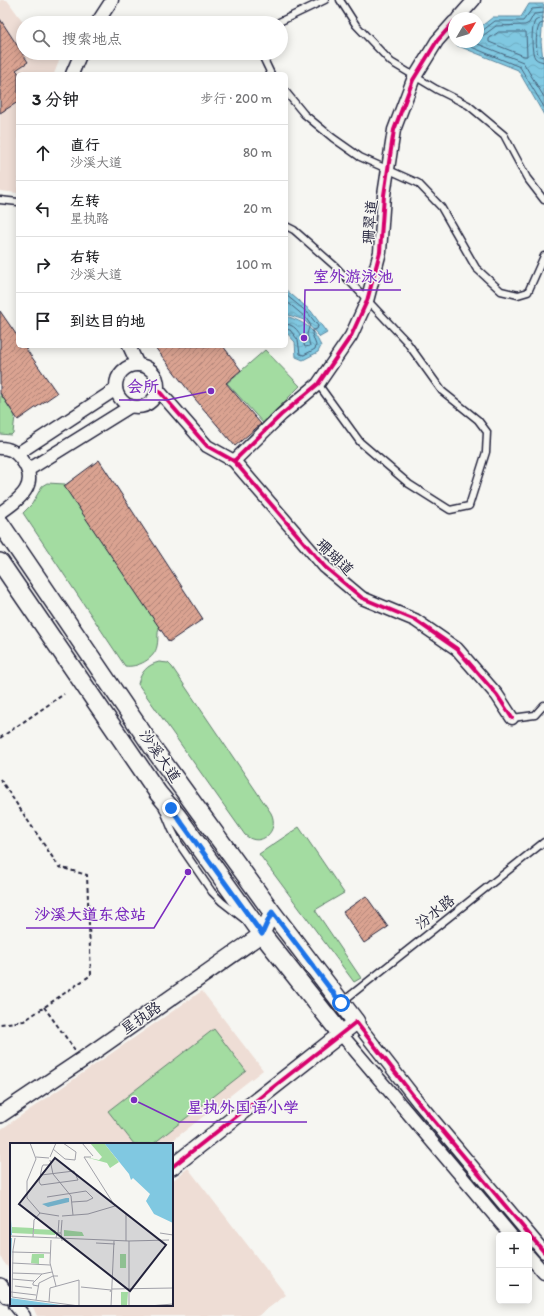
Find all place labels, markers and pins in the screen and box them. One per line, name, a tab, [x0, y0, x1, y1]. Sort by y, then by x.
callout: 室外游泳池	[305, 262, 401, 290]
callout: 会所	[119, 372, 167, 400]
callout: 沙溪大道东总站	[26, 900, 154, 928]
callout: 星执外国语小学	[179, 1094, 307, 1122]

